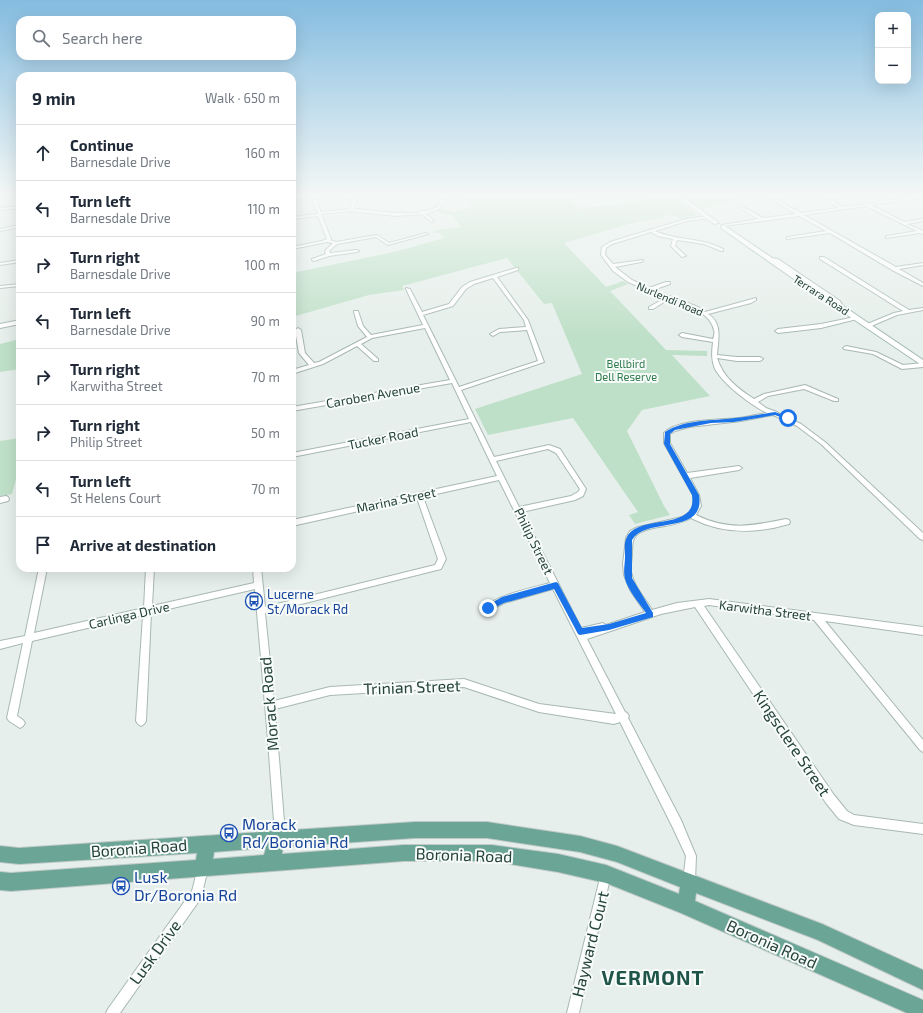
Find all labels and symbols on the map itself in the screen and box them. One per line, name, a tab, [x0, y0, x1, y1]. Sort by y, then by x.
street label: Terrara Road	[791, 272, 852, 318]
street label: Nurlendi Road	[635, 279, 705, 318]
park label: Bellbird Dell Reserve	[595, 357, 657, 383]
street label: Caroben Avenue	[325, 379, 421, 411]
route start	[779, 409, 797, 427]
street label: Tucker Road	[346, 423, 420, 453]
street label: Marina Street	[355, 484, 437, 516]
street label: Philip Street	[511, 505, 557, 577]
place label: Lucerne St/Morack Rd	[267, 586, 348, 617]
bus stop icon: Lucerne St/Morack Rd	[244, 591, 264, 611]
street label: Karwitha Street	[718, 596, 812, 624]
street label: Carlinga Drive	[87, 598, 171, 632]
route end	[479, 599, 497, 617]
street label: Morack Road	[255, 656, 282, 752]
street label: Trinian Street	[363, 675, 461, 698]
street label: Kingsclere Street	[750, 686, 835, 799]
place label: Morack Rd/Boronia Rd	[242, 814, 348, 851]
bus stop icon: Morack Rd/Boronia Rd	[219, 823, 239, 843]
street label: Boronia Road	[90, 835, 188, 860]
street label: Boronia Road	[415, 843, 513, 866]
place label: Lusk Dr/Boronia Rd	[134, 867, 237, 904]
bus stop icon: Lusk Dr/Boronia Rd	[111, 876, 131, 896]
street label: Hayward Court	[567, 889, 612, 999]
street label: Boronia Road	[724, 915, 820, 972]
street label: Lusk Drive	[125, 916, 184, 988]
district label: VERMONT	[602, 965, 704, 989]

